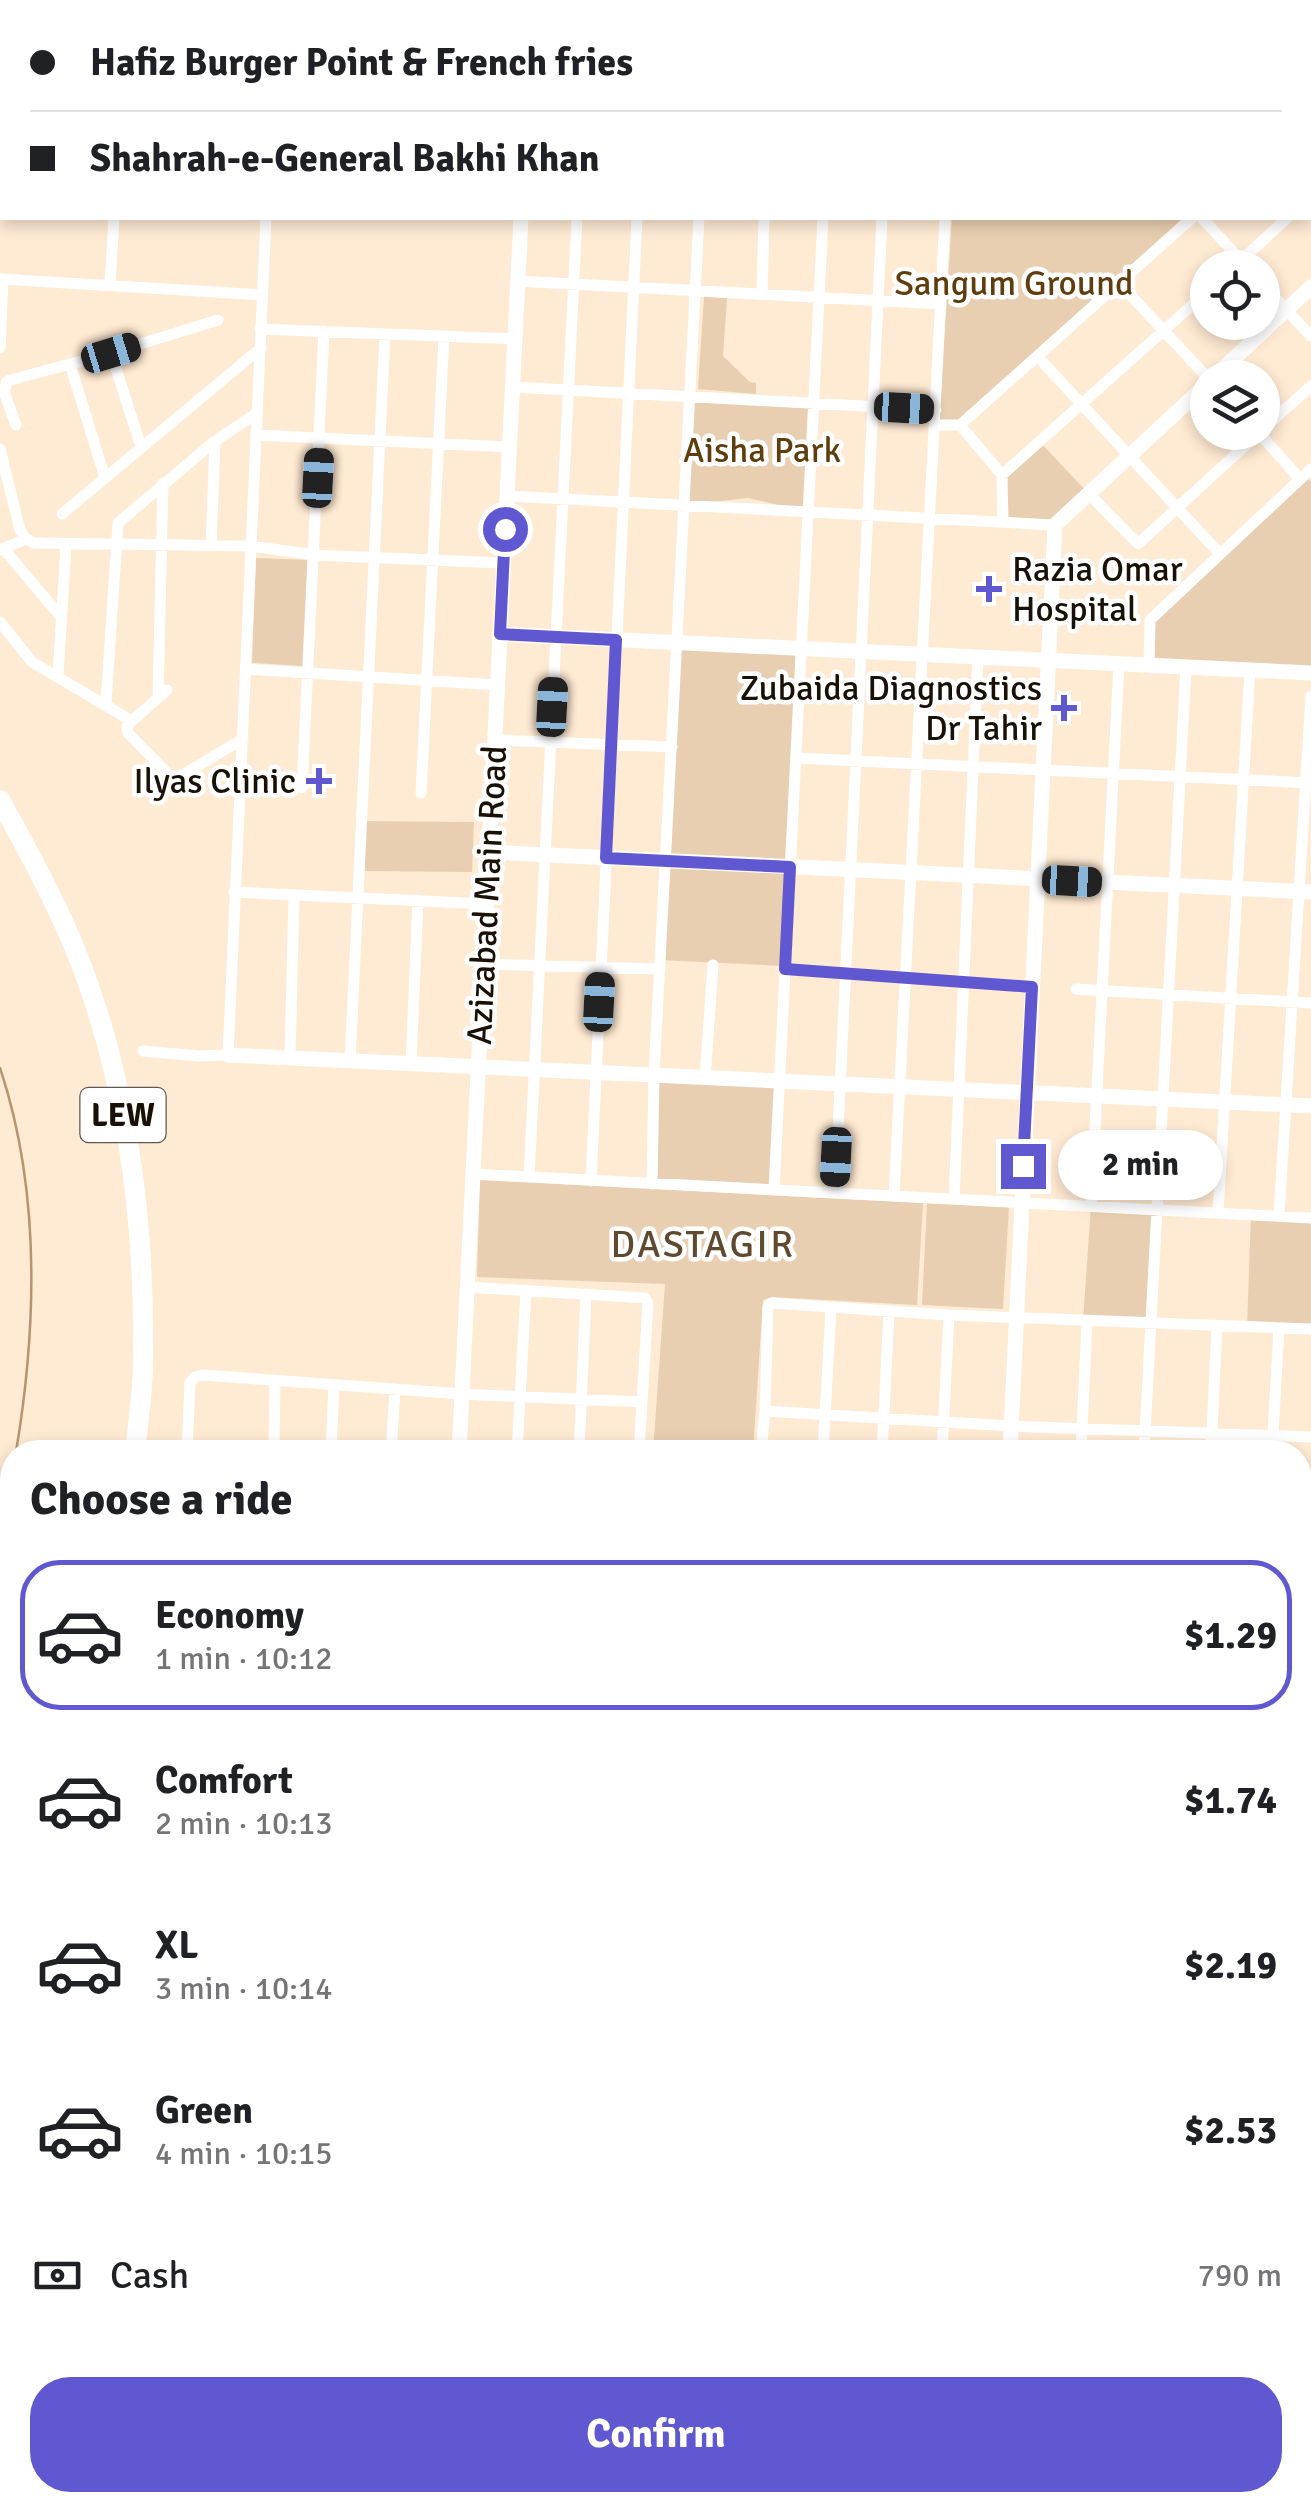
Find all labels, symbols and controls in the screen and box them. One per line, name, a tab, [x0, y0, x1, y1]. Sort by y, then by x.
text: Hafiz Burger Point & French fries	[90, 39, 633, 86]
text: Shahrah-e-General Bakhi Khan	[90, 135, 600, 182]
map controls	[1190, 250, 1280, 450]
button: locate	[1190, 250, 1280, 340]
park label: Sangum Ground	[894, 262, 1134, 305]
car	[78, 330, 144, 376]
button: layers	[1190, 360, 1280, 450]
car	[873, 391, 935, 425]
park label: Aisha Park	[683, 429, 841, 472]
car	[301, 447, 335, 509]
route start	[483, 507, 528, 552]
place label: Razia Omar Hospital	[1012, 548, 1183, 631]
marker: Razia Omar Hospital	[976, 576, 1002, 602]
place label: Zubaida Diagnostics Dr Tahir	[740, 667, 1042, 750]
car	[535, 676, 569, 738]
marker: Zubaida Diagnostics Dr Tahir	[1051, 695, 1077, 721]
street label: Azizabad Main Road	[458, 744, 516, 1046]
place label: Ilyas Clinic	[133, 760, 296, 803]
marker: Ilyas Clinic	[306, 768, 332, 794]
car	[1041, 864, 1103, 898]
car	[582, 971, 616, 1033]
road number: LEW	[80, 1088, 166, 1142]
car	[819, 1126, 853, 1188]
callout: 2 min	[1058, 1131, 1223, 1201]
route end	[1001, 1144, 1046, 1189]
text: 2 min	[1102, 1145, 1179, 1184]
district label: DASTAGIR	[611, 1221, 795, 1268]
text: Choose a ride	[30, 1472, 293, 1527]
icon: car	[35, 1590, 125, 1680]
text: Economy	[155, 1592, 304, 1639]
text: $1.29	[1184, 1612, 1277, 1659]
text: 1 min · 10:12	[155, 1639, 333, 1678]
icon: car	[35, 1755, 125, 1845]
text: Comfort	[155, 1757, 293, 1804]
text: $1.74	[1184, 1777, 1277, 1824]
text: 2 min · 10:13	[155, 1804, 333, 1843]
icon: car	[35, 1920, 125, 2010]
text: XL	[155, 1922, 198, 1969]
text: $2.19	[1184, 1942, 1277, 1989]
text: 3 min · 10:14	[155, 1969, 333, 2008]
icon: car	[35, 2085, 125, 2175]
text: Green	[155, 2087, 253, 2134]
text: $2.53	[1184, 2107, 1277, 2154]
text: 4 min · 10:15	[155, 2134, 333, 2173]
icon: cash	[30, 2248, 85, 2303]
text: Cash	[110, 2252, 189, 2299]
text: 790 m	[1198, 2256, 1282, 2295]
button: Confirm	[30, 2377, 1282, 2492]

